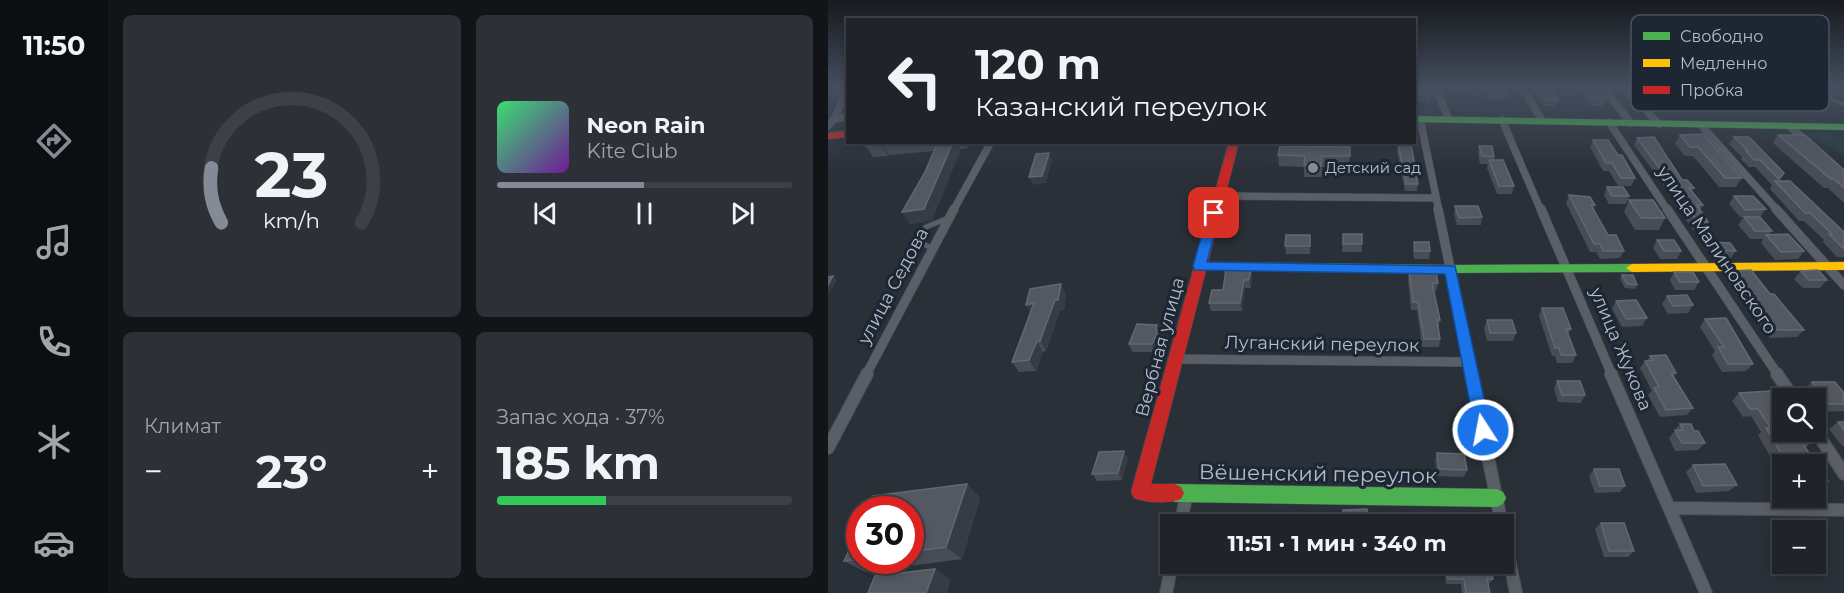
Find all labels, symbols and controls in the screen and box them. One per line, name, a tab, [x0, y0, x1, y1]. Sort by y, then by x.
legend	[1631, 15, 1829, 111]
text: Свободно	[1680, 27, 1763, 46]
text: 11:50	[23, 29, 85, 62]
text: 120 m	[975, 38, 1101, 90]
icon: left	[876, 42, 954, 120]
text: Медленно	[1680, 54, 1767, 73]
text: Пробка	[1680, 81, 1743, 100]
text: Казанский переулок	[975, 90, 1267, 123]
text: Neon Rain	[587, 112, 705, 139]
icon: directions	[33, 120, 75, 162]
text: 23	[255, 137, 329, 213]
text: Kite Club	[587, 139, 678, 163]
place label: Детский сад	[1325, 158, 1421, 177]
marker: Детский сад	[1306, 161, 1320, 175]
street label: улица Малиновского	[1652, 161, 1782, 338]
pin	[1188, 187, 1239, 238]
icon: arrive	[1197, 196, 1230, 229]
icon: previous	[529, 197, 562, 230]
icon: pause	[628, 197, 661, 230]
icon: next	[726, 197, 759, 230]
text: km/h	[263, 207, 320, 233]
icon: music	[33, 221, 75, 263]
street label: улица Седова	[853, 224, 933, 349]
street label: Вербная улица	[1131, 275, 1189, 419]
street label: улица Жукова	[1585, 283, 1657, 414]
icon: phone	[33, 321, 75, 363]
street label: Луганский переулок	[1224, 331, 1420, 357]
map controls	[1772, 388, 1826, 574]
button: search	[1772, 388, 1826, 442]
position arrow	[1451, 398, 1515, 462]
text: Запас хода · 37%	[497, 405, 665, 429]
text: Климат	[144, 414, 221, 438]
icon: climate	[33, 421, 75, 463]
text: 185 km	[497, 435, 660, 490]
text: 23°	[256, 444, 327, 499]
text: −	[144, 451, 163, 491]
text: +	[421, 451, 439, 491]
button: +	[1772, 454, 1826, 508]
street label: Вёшенский переулок	[1199, 459, 1437, 488]
speed limit sign: 30	[846, 496, 924, 574]
button: −	[1772, 520, 1826, 574]
icon: car	[33, 522, 75, 564]
text: 11:51 · 1 мин · 340 m	[1227, 530, 1447, 557]

